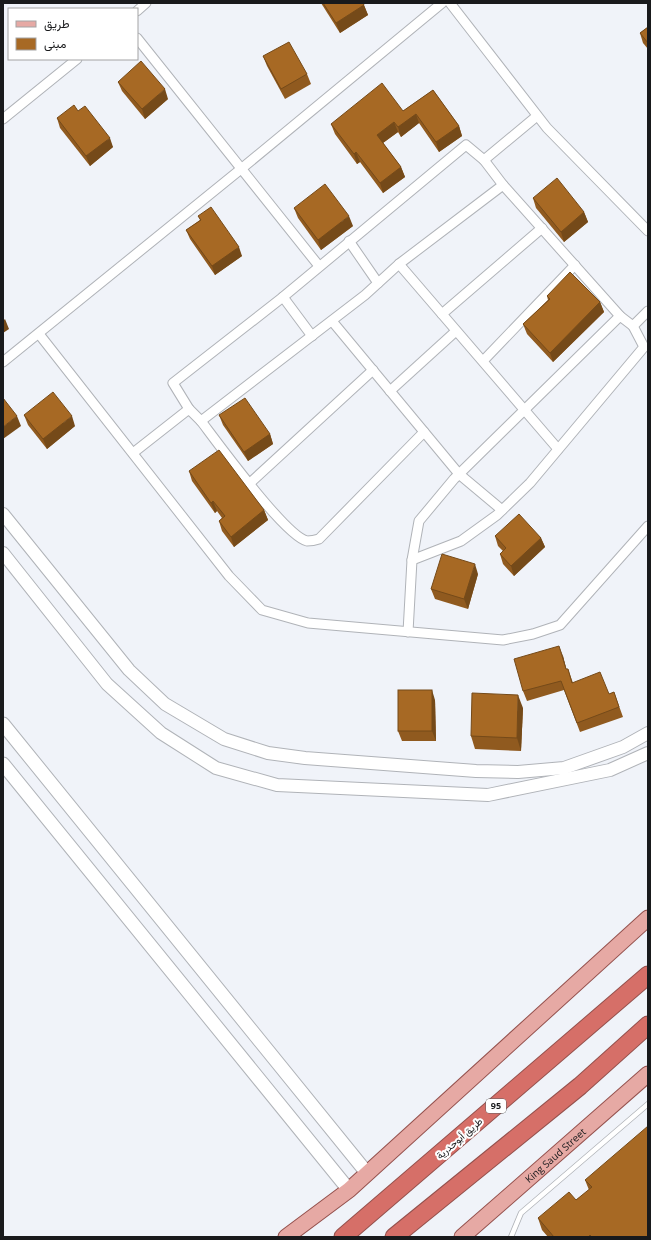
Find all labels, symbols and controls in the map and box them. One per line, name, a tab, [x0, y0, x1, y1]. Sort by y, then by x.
legend	[8, 8, 138, 60]
text: طريق	[44, 15, 70, 32]
text: مبنى	[44, 35, 66, 52]
road number: 95	[486, 1099, 506, 1113]
street label: طريق أبوحدرية	[433, 1114, 486, 1162]
street label: King Saud Street	[522, 1124, 589, 1186]

